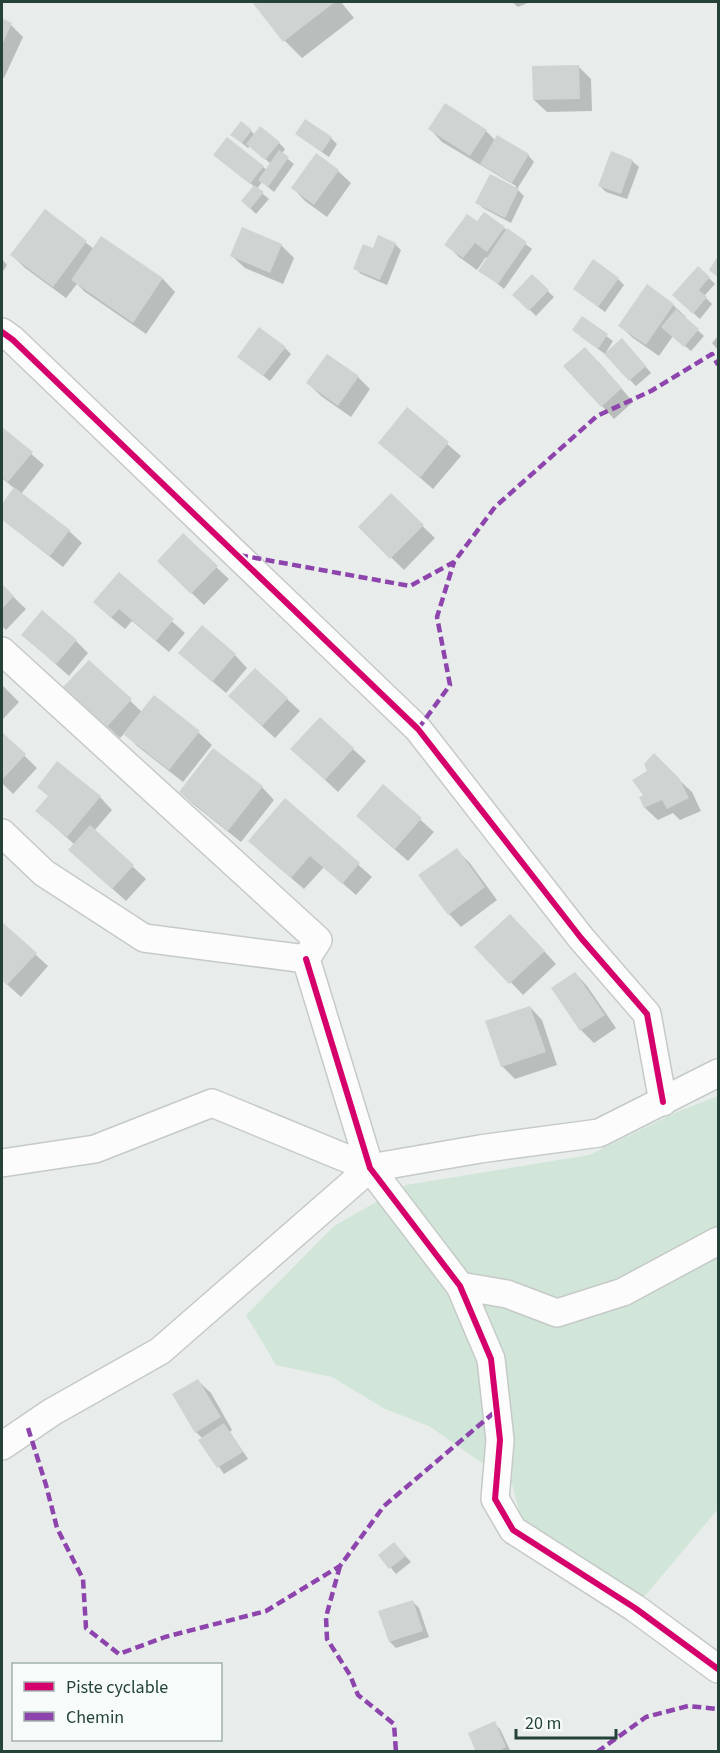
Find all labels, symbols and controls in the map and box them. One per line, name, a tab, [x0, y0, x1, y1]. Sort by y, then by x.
legend	[12, 1663, 222, 1741]
text: Piste cyclable	[66, 1675, 168, 1700]
scale bar	[516, 1702, 616, 1740]
text: Chemin	[66, 1705, 124, 1730]
text: 20 m	[525, 1711, 561, 1736]

